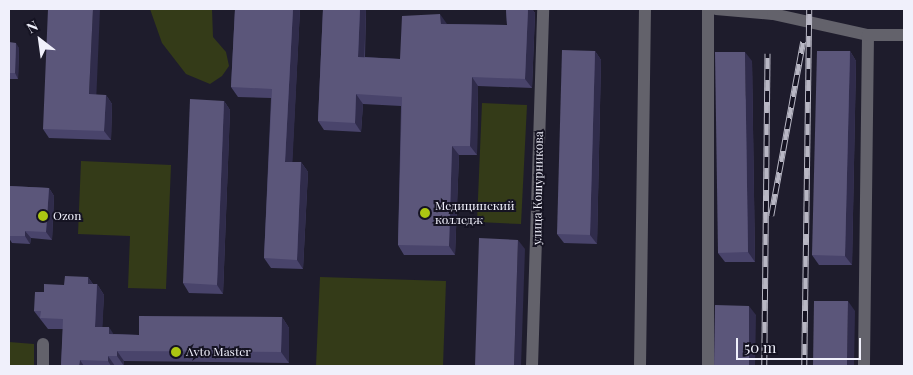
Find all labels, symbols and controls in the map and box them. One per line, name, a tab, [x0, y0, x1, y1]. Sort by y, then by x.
north arrow	[15, 15, 65, 65]
text: N	[23, 16, 41, 37]
street label: улица Кошурникова	[530, 131, 546, 245]
place label: Медицинский колледж	[435, 199, 515, 227]
marker: Медицинский колледж	[419, 207, 431, 219]
place label: Ozon	[53, 209, 81, 223]
marker: Ozon	[37, 210, 49, 222]
scale bar	[738, 328, 863, 360]
text: 50 m	[744, 337, 776, 357]
place label: Avto Master	[186, 345, 251, 359]
marker: Avto Master	[170, 346, 182, 358]

